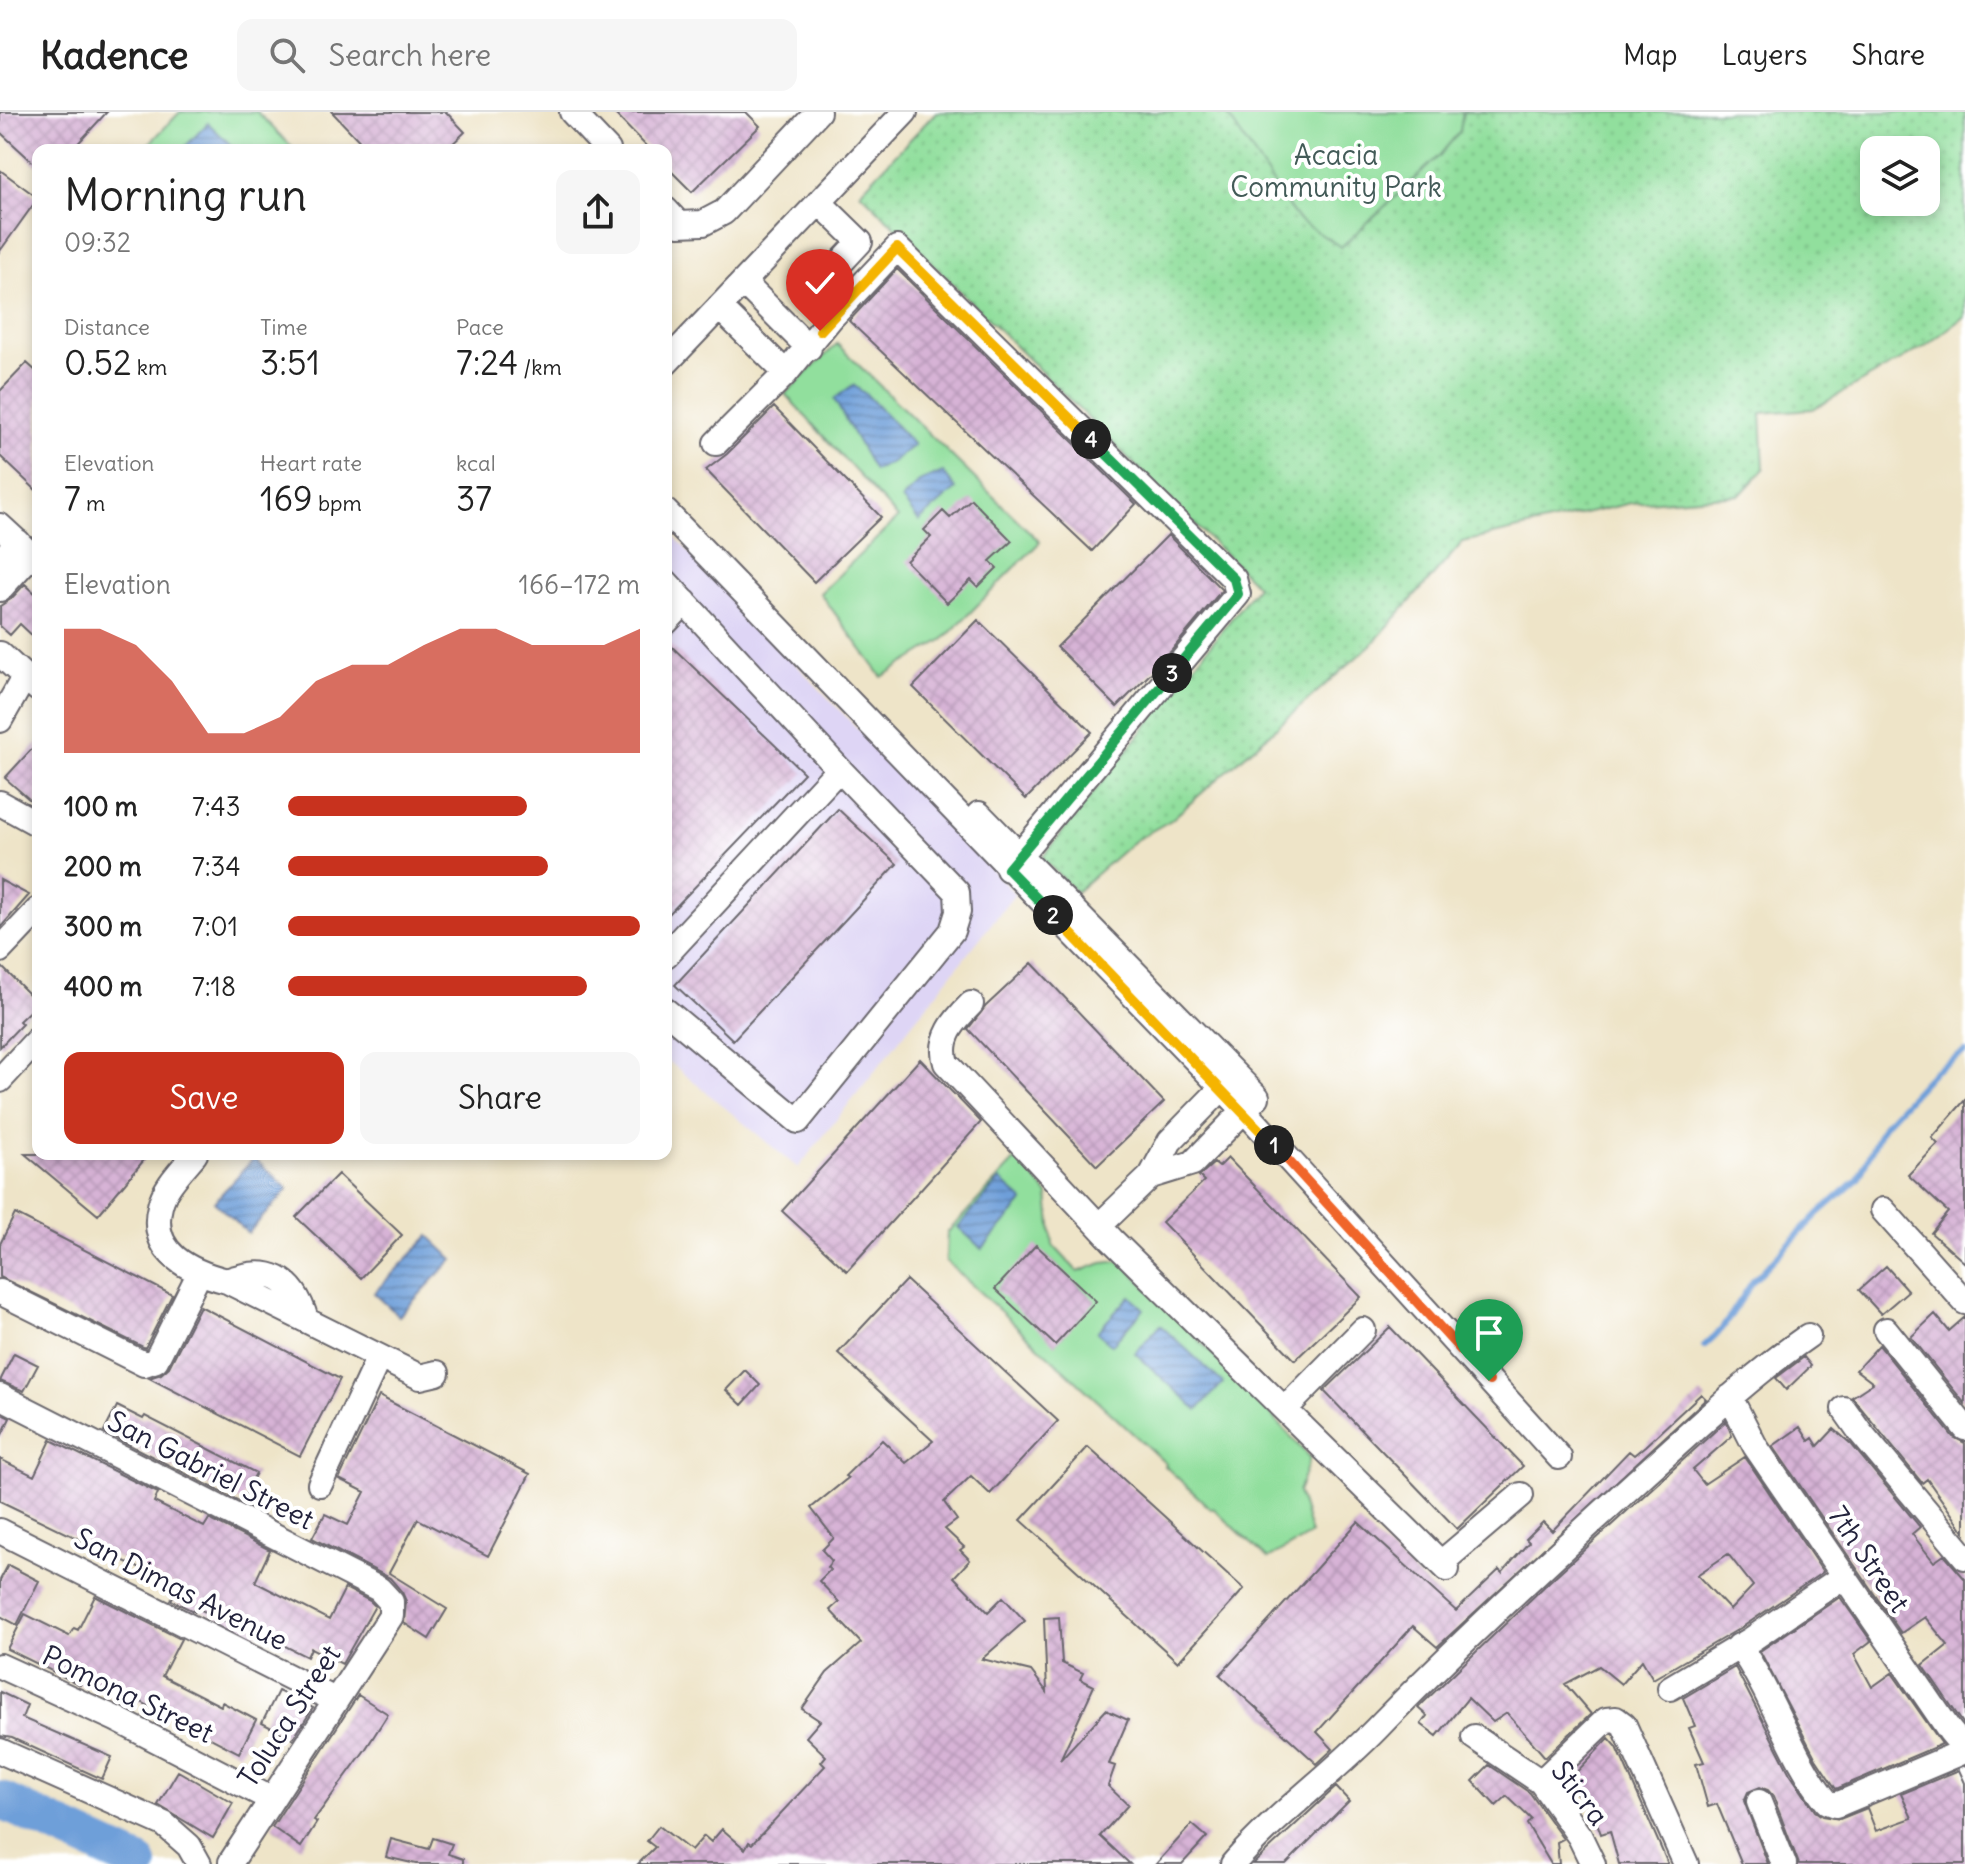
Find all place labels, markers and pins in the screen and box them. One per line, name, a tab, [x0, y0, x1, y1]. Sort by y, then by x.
pin	[786, 249, 854, 331]
pin: 4	[1071, 419, 1111, 459]
pin: 3	[1152, 653, 1192, 693]
pin: 2	[1033, 895, 1073, 935]
pin: 1	[1254, 1125, 1294, 1165]
pin	[1455, 1299, 1523, 1381]

